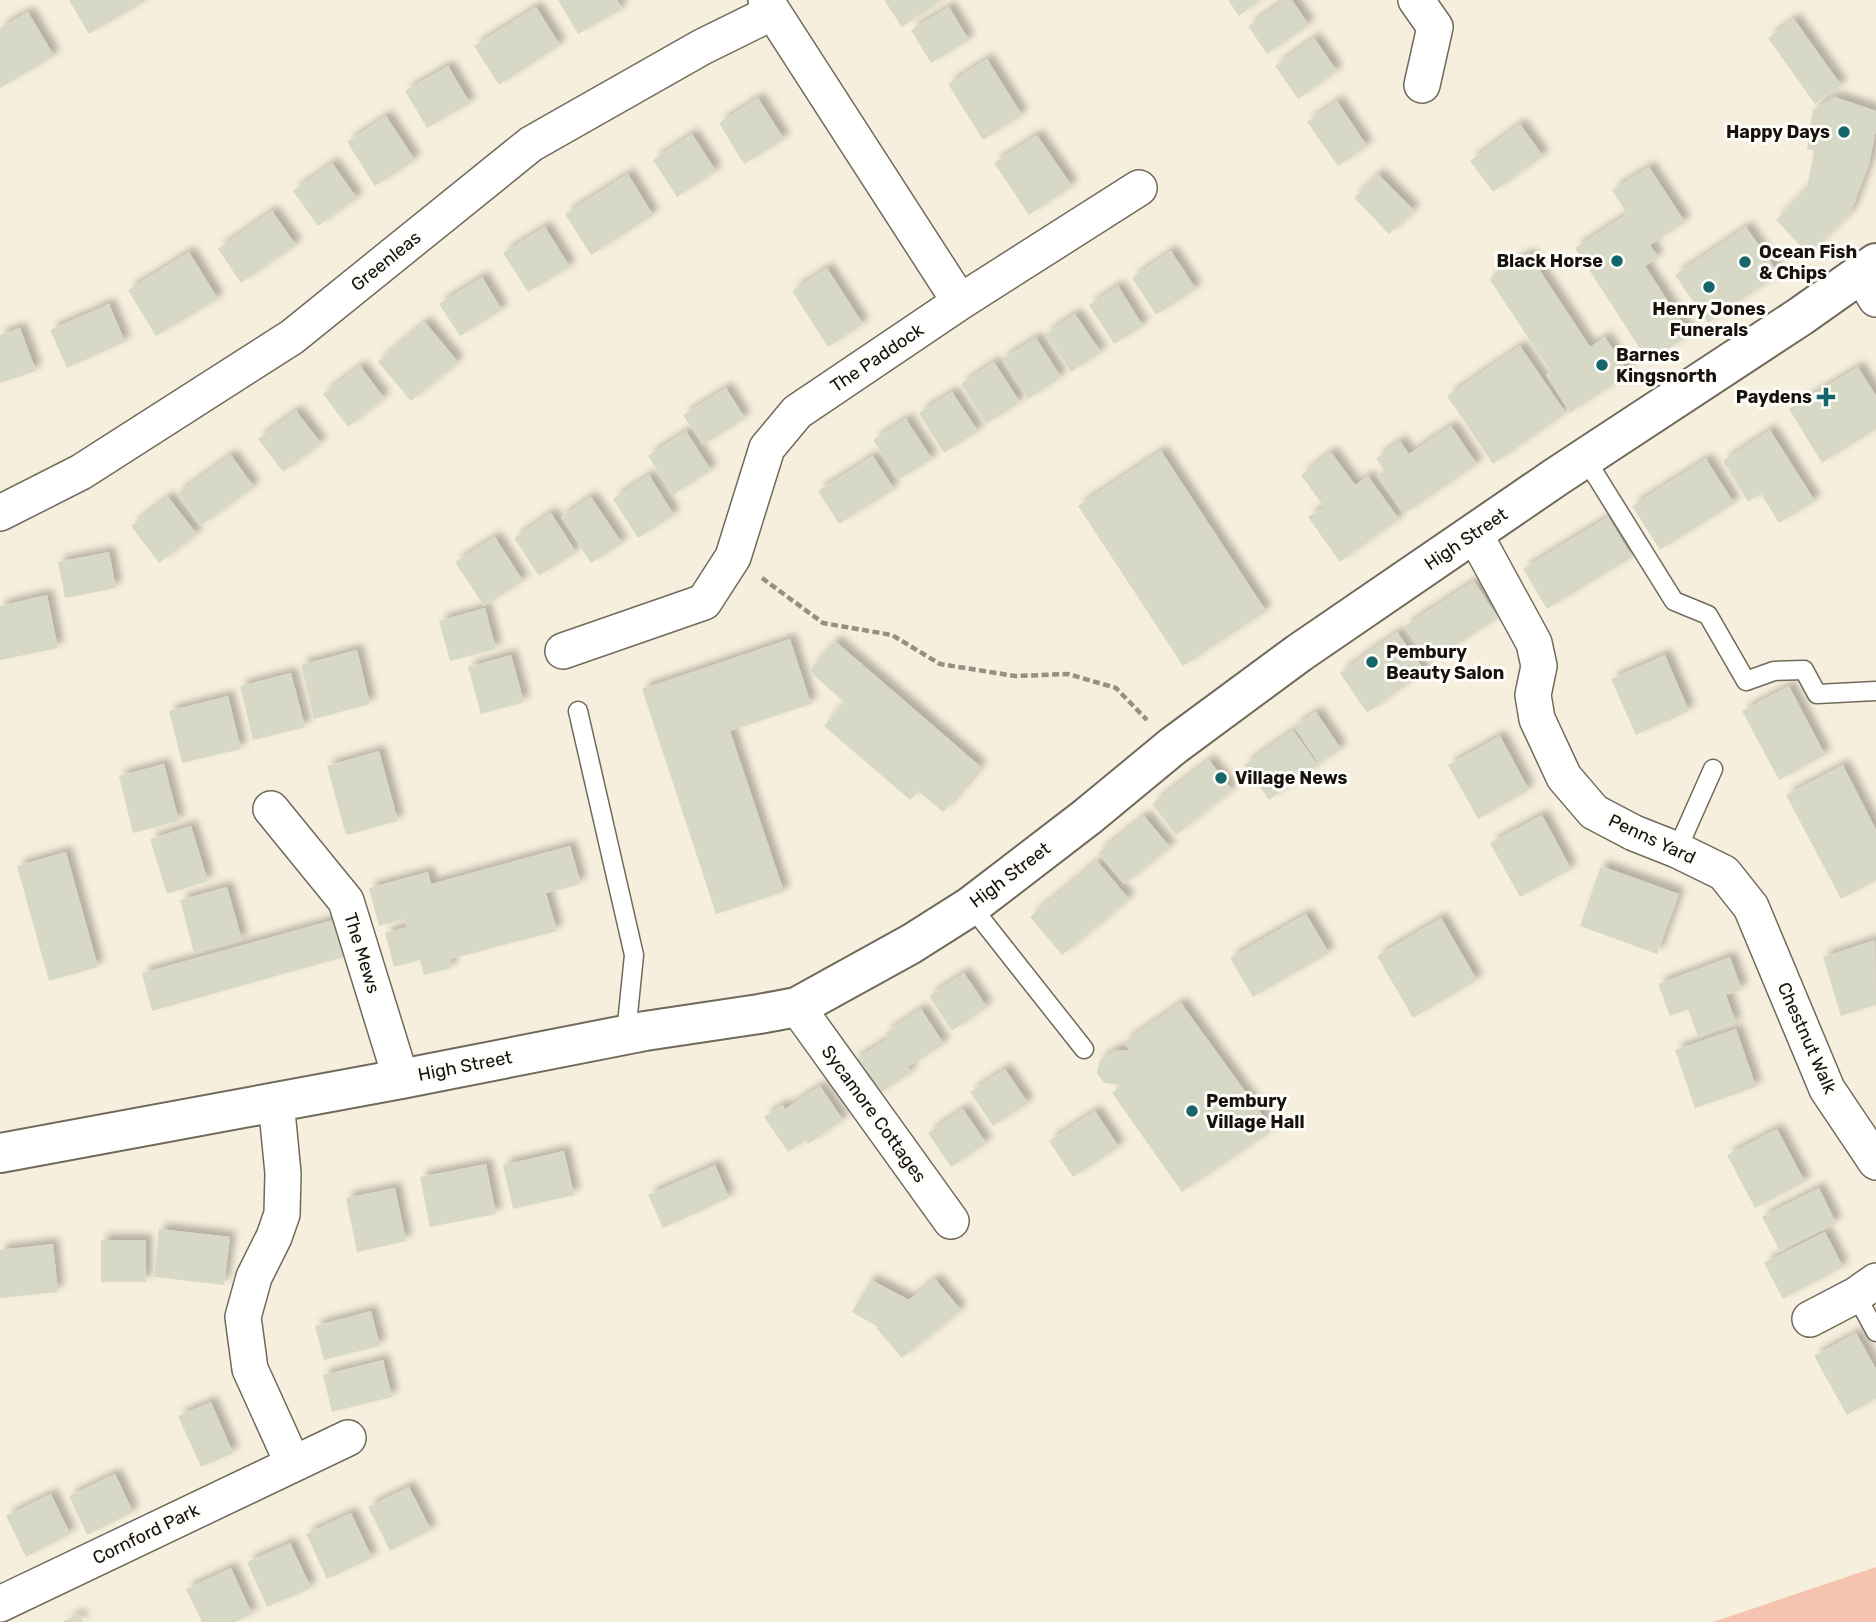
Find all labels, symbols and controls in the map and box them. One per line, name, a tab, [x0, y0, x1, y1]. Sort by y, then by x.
place label: Happy Days	[1726, 121, 1830, 143]
marker: Happy Days	[1836, 124, 1852, 140]
street label: Greenleas	[347, 226, 425, 296]
place label: Ocean Fish & Chips	[1759, 241, 1857, 284]
place label: Black Horse	[1496, 250, 1603, 272]
marker: Black Horse	[1609, 253, 1625, 269]
marker: Ocean Fish & Chips	[1737, 254, 1753, 270]
marker: Henry Jones Funerals	[1701, 279, 1717, 295]
place label: Henry Jones Funerals	[1652, 298, 1766, 341]
street label: The Paddock	[826, 318, 928, 397]
place label: Barnes Kingsnorth	[1616, 344, 1717, 387]
marker: Barnes Kingsnorth	[1594, 357, 1610, 373]
place label: Paydens	[1736, 386, 1812, 408]
marker: Paydens	[1818, 389, 1834, 405]
street label: High Street	[1420, 503, 1512, 575]
place label: Pembury Beauty Salon	[1386, 641, 1504, 684]
marker: Pembury Beauty Salon	[1364, 654, 1380, 670]
place label: Village News	[1235, 767, 1347, 789]
marker: Village News	[1213, 770, 1229, 786]
street label: Penns Yard	[1605, 809, 1699, 869]
street label: High Street	[965, 838, 1055, 912]
street label: The Mews	[339, 910, 385, 996]
street label: Chestnut Walk	[1773, 979, 1842, 1098]
street label: Sycamore Cottages	[817, 1041, 931, 1187]
street label: High Street	[416, 1046, 514, 1086]
place label: Pembury Village Hall	[1206, 1090, 1305, 1133]
marker: Pembury Village Hall	[1184, 1103, 1200, 1119]
street label: Cornford Park	[89, 1498, 204, 1569]

